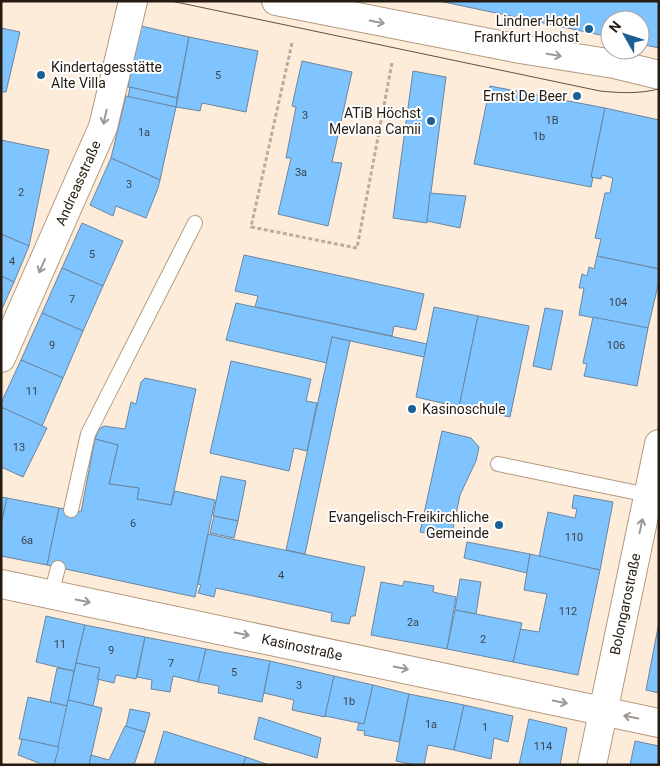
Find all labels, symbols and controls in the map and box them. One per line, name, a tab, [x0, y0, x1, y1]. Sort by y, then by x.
north arrow	[600, 10, 650, 60]
place label: Lindner Hotel Frankfurt Hochst	[474, 13, 579, 45]
one-way arrow	[369, 18, 385, 27]
text: N	[606, 18, 624, 36]
marker: Lindner Hotel Frankfurt Hochst	[583, 23, 595, 35]
one-way arrow	[546, 50, 562, 60]
place label: Kindertagesstätte Alte Villa	[51, 59, 162, 91]
marker: Kindertagesstätte Alte Villa	[35, 69, 47, 81]
house number: 5	[215, 69, 221, 82]
place label: Ernst De Beer	[483, 88, 567, 104]
marker: Ernst De Beer	[571, 90, 583, 102]
place label: ATiB Höchst Mevlana Camii	[329, 105, 421, 137]
one-way arrow	[100, 108, 109, 124]
house number: 3	[302, 109, 308, 122]
house number: 1B	[545, 114, 559, 127]
marker: ATiB Höchst Mevlana Camii	[425, 115, 437, 127]
house number: 1a	[138, 126, 150, 139]
house number: 1b	[533, 130, 545, 143]
street label: Andreasstraße	[52, 138, 104, 228]
house number: 3a	[295, 166, 307, 179]
house number: 3	[126, 178, 132, 191]
house number: 2	[18, 186, 24, 199]
house number: 5	[89, 248, 95, 261]
house number: 4	[9, 255, 15, 268]
one-way arrow	[36, 258, 46, 273]
house number: 7	[69, 293, 75, 306]
house number: 104	[609, 296, 627, 309]
house number: 9	[49, 339, 55, 352]
house number: 106	[607, 339, 625, 352]
house number: 11	[26, 385, 38, 398]
place label: Kasinoschule	[422, 401, 506, 417]
marker: Kasinoschule	[406, 403, 418, 415]
house number: 13	[13, 441, 25, 454]
place label: Evangelisch-Freikirchliche Gemeinde	[329, 509, 489, 541]
house number: 6	[130, 517, 136, 530]
one-way arrow	[637, 518, 647, 534]
marker: Evangelisch-Freikirchliche Gemeinde	[493, 519, 505, 531]
house number: 110	[565, 531, 583, 544]
house number: 6a	[21, 534, 33, 547]
street label: Bolongarostraße	[606, 552, 644, 656]
house number: 4	[278, 569, 284, 582]
one-way arrow	[75, 596, 91, 606]
house number: 112	[559, 605, 577, 618]
house number: 2a	[407, 616, 419, 629]
one-way arrow	[234, 630, 250, 640]
street label: Kasinostraße	[260, 631, 344, 663]
house number: 2	[480, 633, 486, 646]
house number: 11	[54, 638, 66, 651]
house number: 9	[108, 644, 114, 657]
house number: 7	[168, 657, 174, 670]
one-way arrow	[393, 664, 409, 673]
house number: 5	[231, 666, 237, 679]
house number: 3	[296, 679, 302, 692]
house number: 1b	[343, 695, 355, 708]
one-way arrow	[552, 697, 568, 707]
one-way arrow	[623, 711, 639, 721]
house number: 1a	[425, 718, 437, 731]
house number: 1	[482, 721, 488, 734]
house number: 114	[534, 740, 552, 753]

